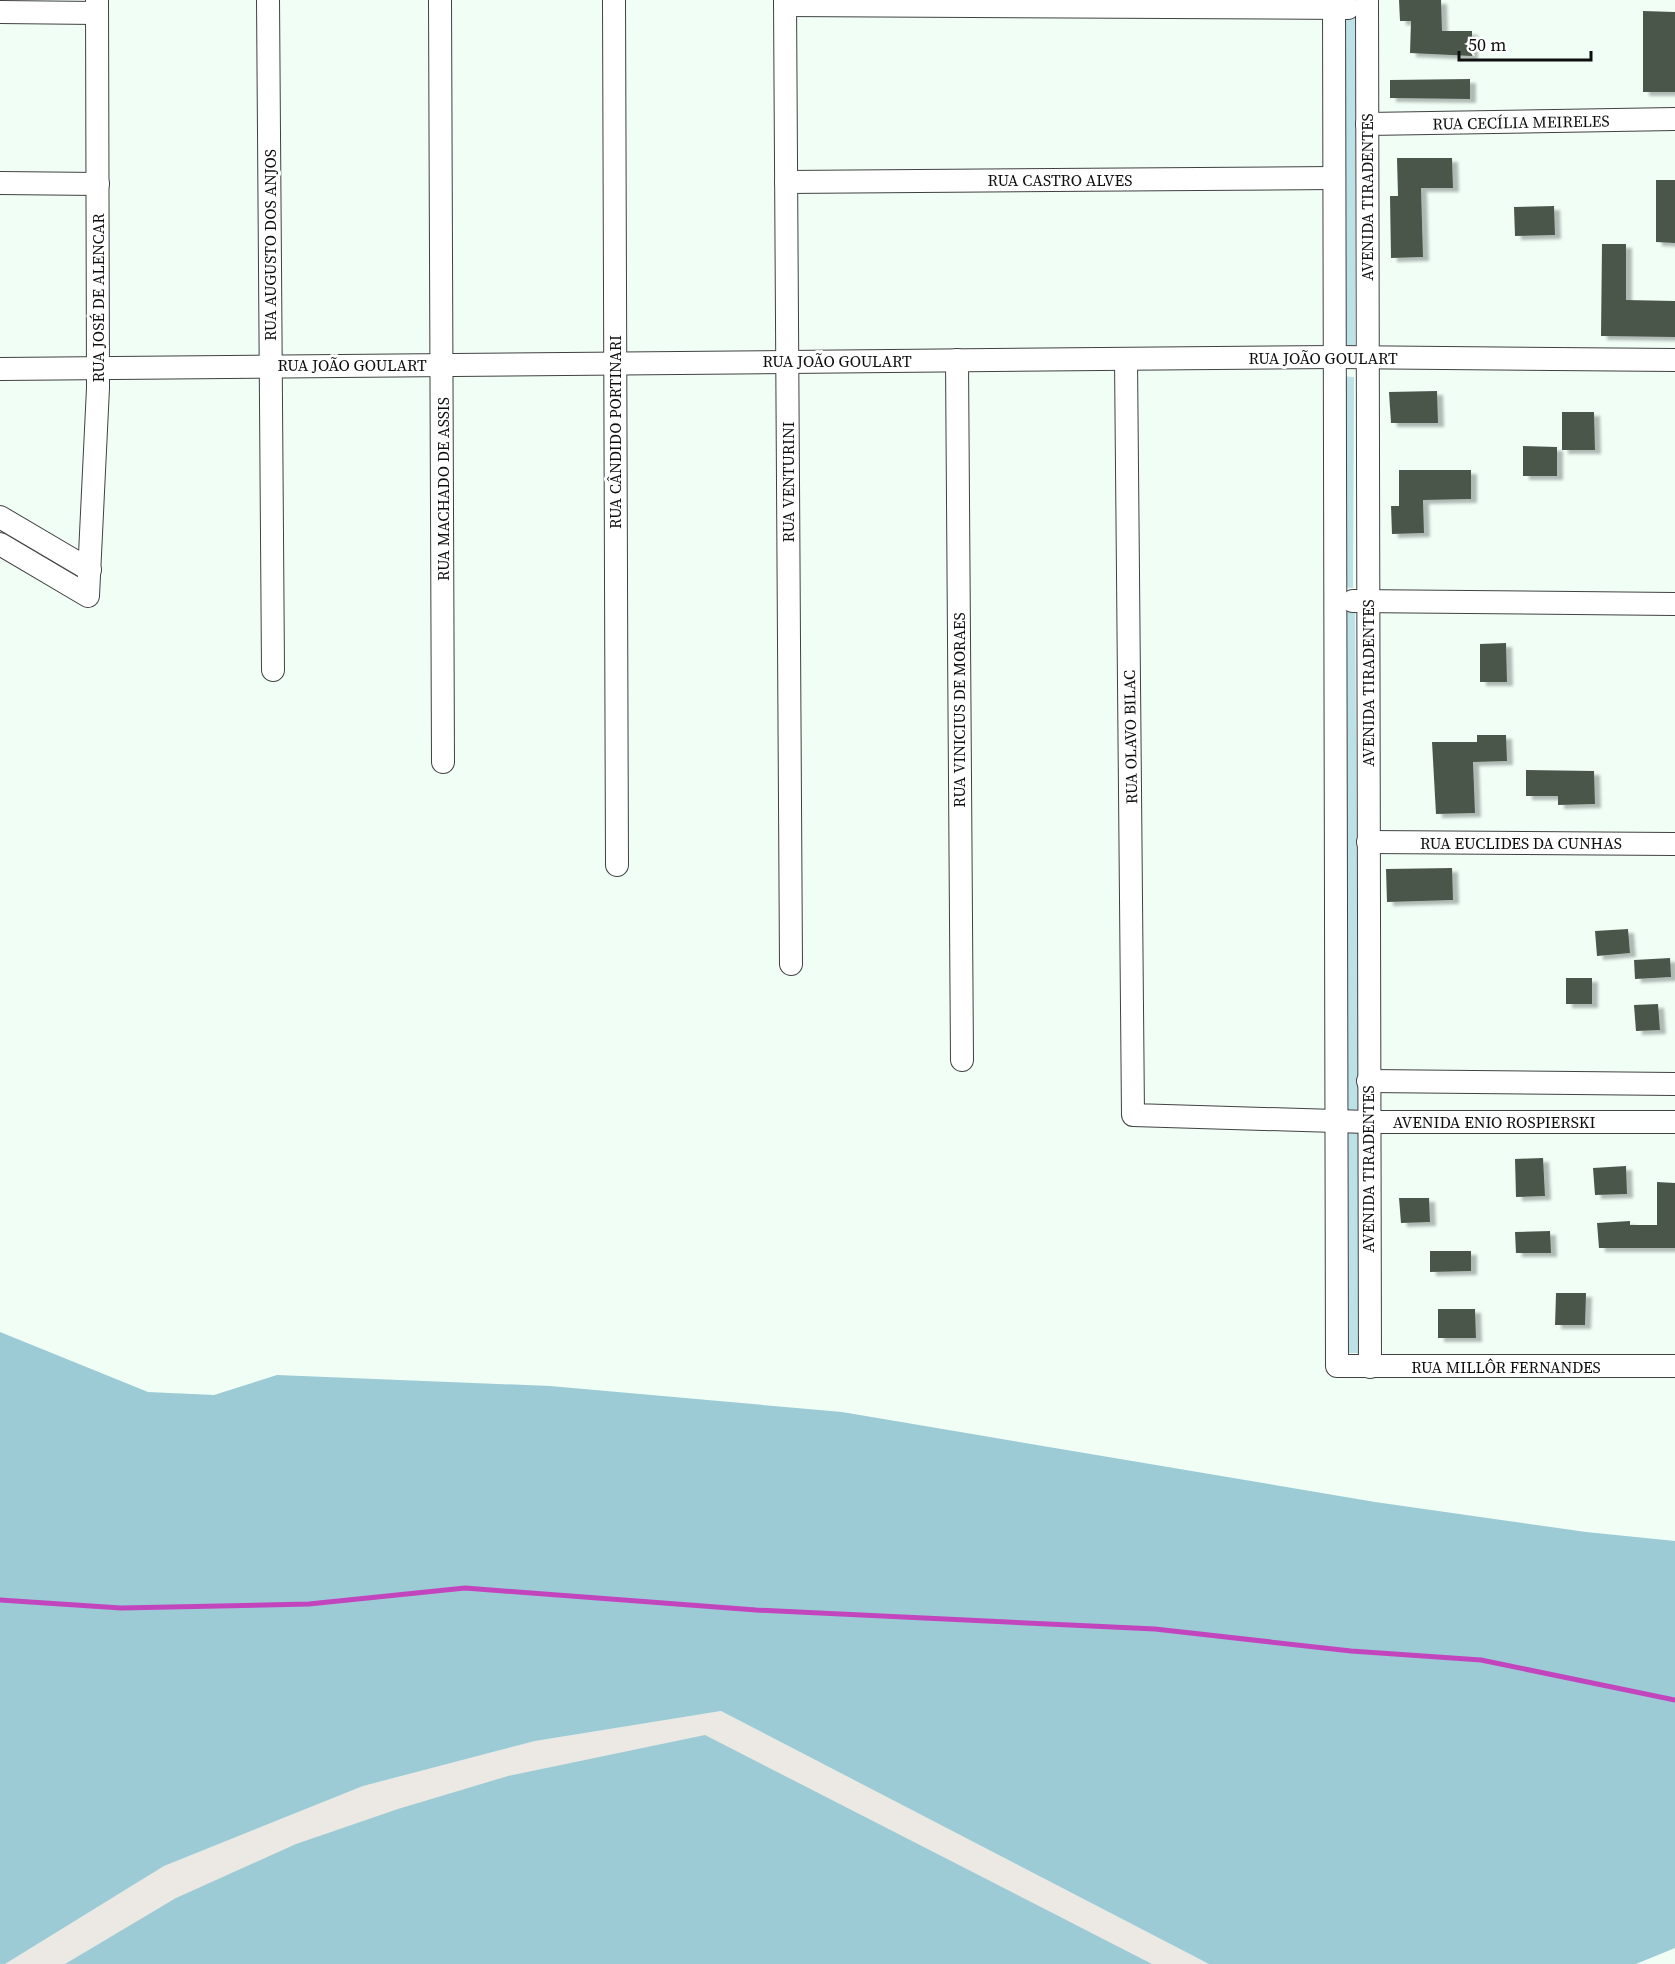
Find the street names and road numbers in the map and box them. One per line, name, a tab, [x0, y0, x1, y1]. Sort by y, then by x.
street label: RUA CECÍLIA MEIRELES	[1432, 109, 1610, 135]
street label: AVENIDA TIRADENTES	[1356, 113, 1378, 281]
street label: RUA AUGUSTO DOS ANJOS	[259, 149, 281, 341]
street label: RUA CASTRO ALVES	[988, 169, 1132, 191]
street label: RUA JOSÉ DE ALENCAR	[87, 213, 109, 383]
street label: RUA CÂNDIDO PORTINARI	[604, 335, 626, 529]
street label: RUA JOÃO GOULART	[1248, 347, 1398, 369]
street label: RUA JOÃO GOULART	[762, 350, 912, 372]
street label: RUA JOÃO GOULART	[277, 354, 427, 376]
street label: RUA MACHADO DE ASSIS	[432, 397, 454, 581]
street label: RUA VENTURINI	[777, 421, 799, 543]
street label: AVENIDA TIRADENTES	[1357, 599, 1379, 767]
street label: RUA VINICIUS DE MORAES	[948, 612, 970, 808]
street label: RUA OLAVO BILAC	[1118, 670, 1142, 804]
street label: RUA EUCLIDES DA CUNHAS	[1420, 832, 1622, 854]
street label: AVENIDA TIRADENTES	[1357, 1085, 1379, 1253]
street label: AVENIDA ENIO ROSPIERSKI	[1393, 1111, 1595, 1133]
street label: RUA MILLÔR FERNANDES	[1411, 1356, 1601, 1378]

